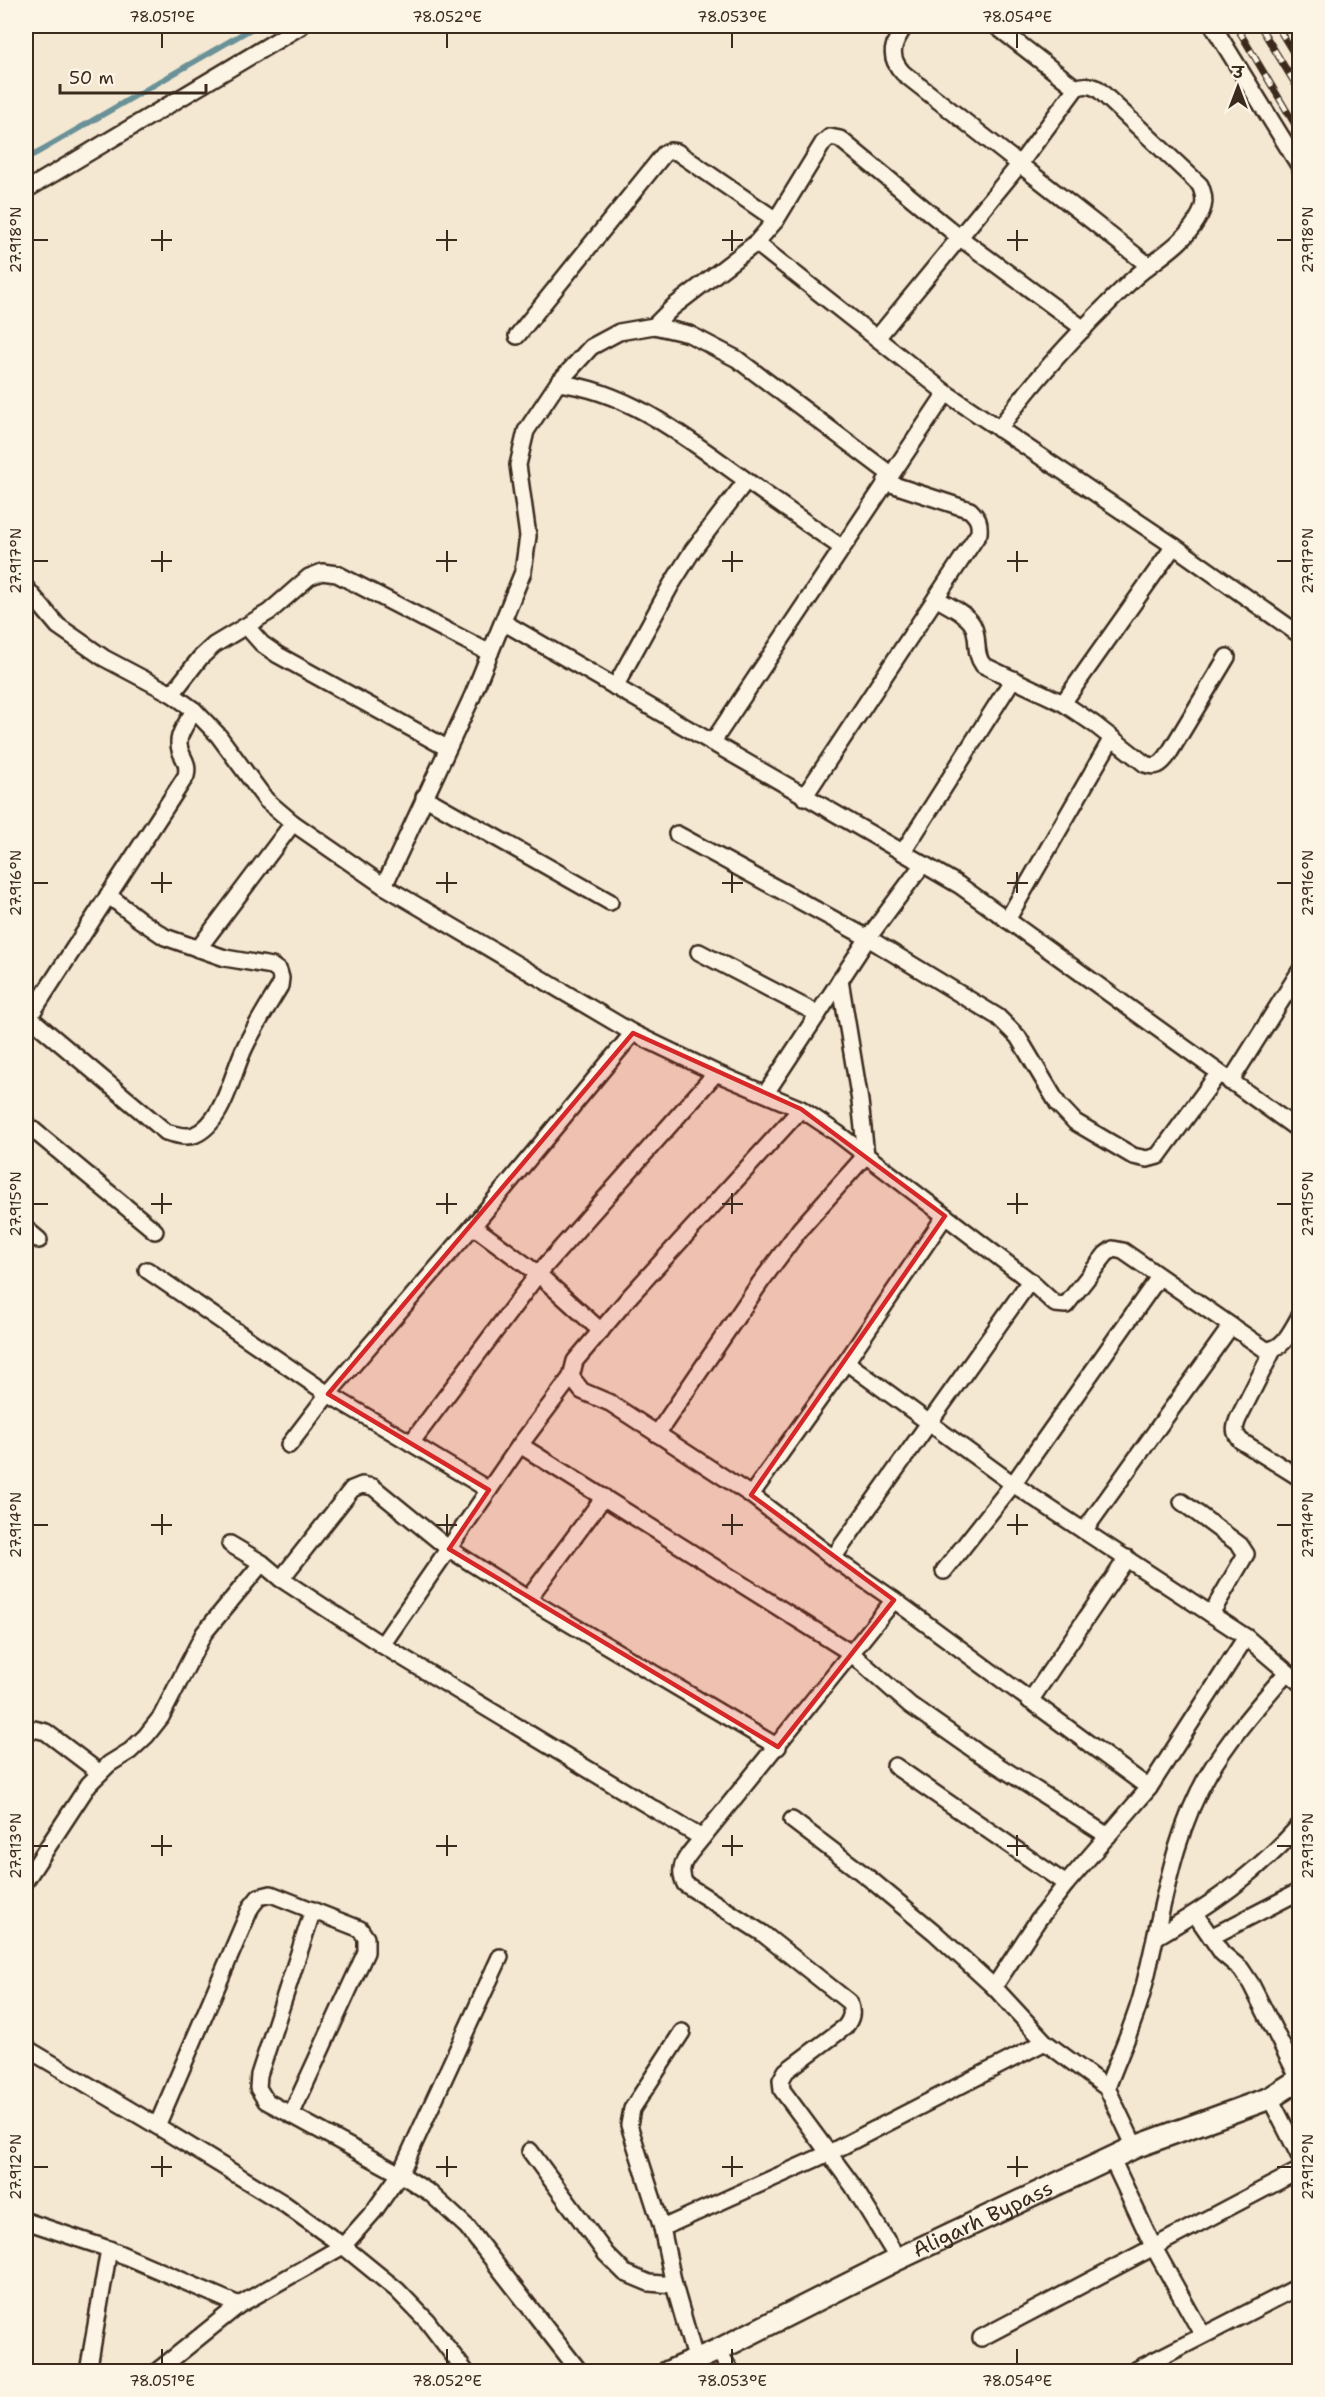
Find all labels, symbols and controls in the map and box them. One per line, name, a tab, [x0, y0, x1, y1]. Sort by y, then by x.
text: 78.051°E	[129, 7, 195, 27]
text: 78.052°E	[412, 7, 482, 27]
text: 78.053°E	[697, 7, 767, 27]
text: 78.054°E	[982, 7, 1052, 27]
scale bar	[60, 57, 206, 95]
north arrow	[1208, 57, 1268, 117]
text: उ	[1231, 62, 1245, 83]
text: 50 m	[69, 66, 114, 90]
text: 27.918°N	[6, 207, 26, 273]
text: 27.918°N	[1298, 207, 1318, 273]
text: 27.917°N	[6, 528, 26, 594]
text: 27.917°N	[1298, 528, 1318, 594]
text: 27.916°N	[6, 850, 26, 916]
text: 27.916°N	[1298, 850, 1318, 916]
text: 27.915°N	[6, 1171, 26, 1237]
text: 27.915°N	[1298, 1171, 1318, 1237]
text: 27.914°N	[6, 1492, 26, 1558]
text: 27.914°N	[1298, 1492, 1318, 1558]
text: 27.913°N	[6, 1813, 26, 1879]
text: 27.913°N	[1298, 1813, 1318, 1879]
text: 27.912°N	[6, 2134, 26, 2200]
text: 27.912°N	[1298, 2134, 1318, 2200]
street label: Aligarh Bypass	[908, 2174, 1057, 2264]
text: 78.051°E	[129, 2371, 195, 2391]
text: 78.052°E	[412, 2371, 482, 2391]
text: 78.053°E	[697, 2371, 767, 2391]
text: 78.054°E	[982, 2371, 1052, 2391]

